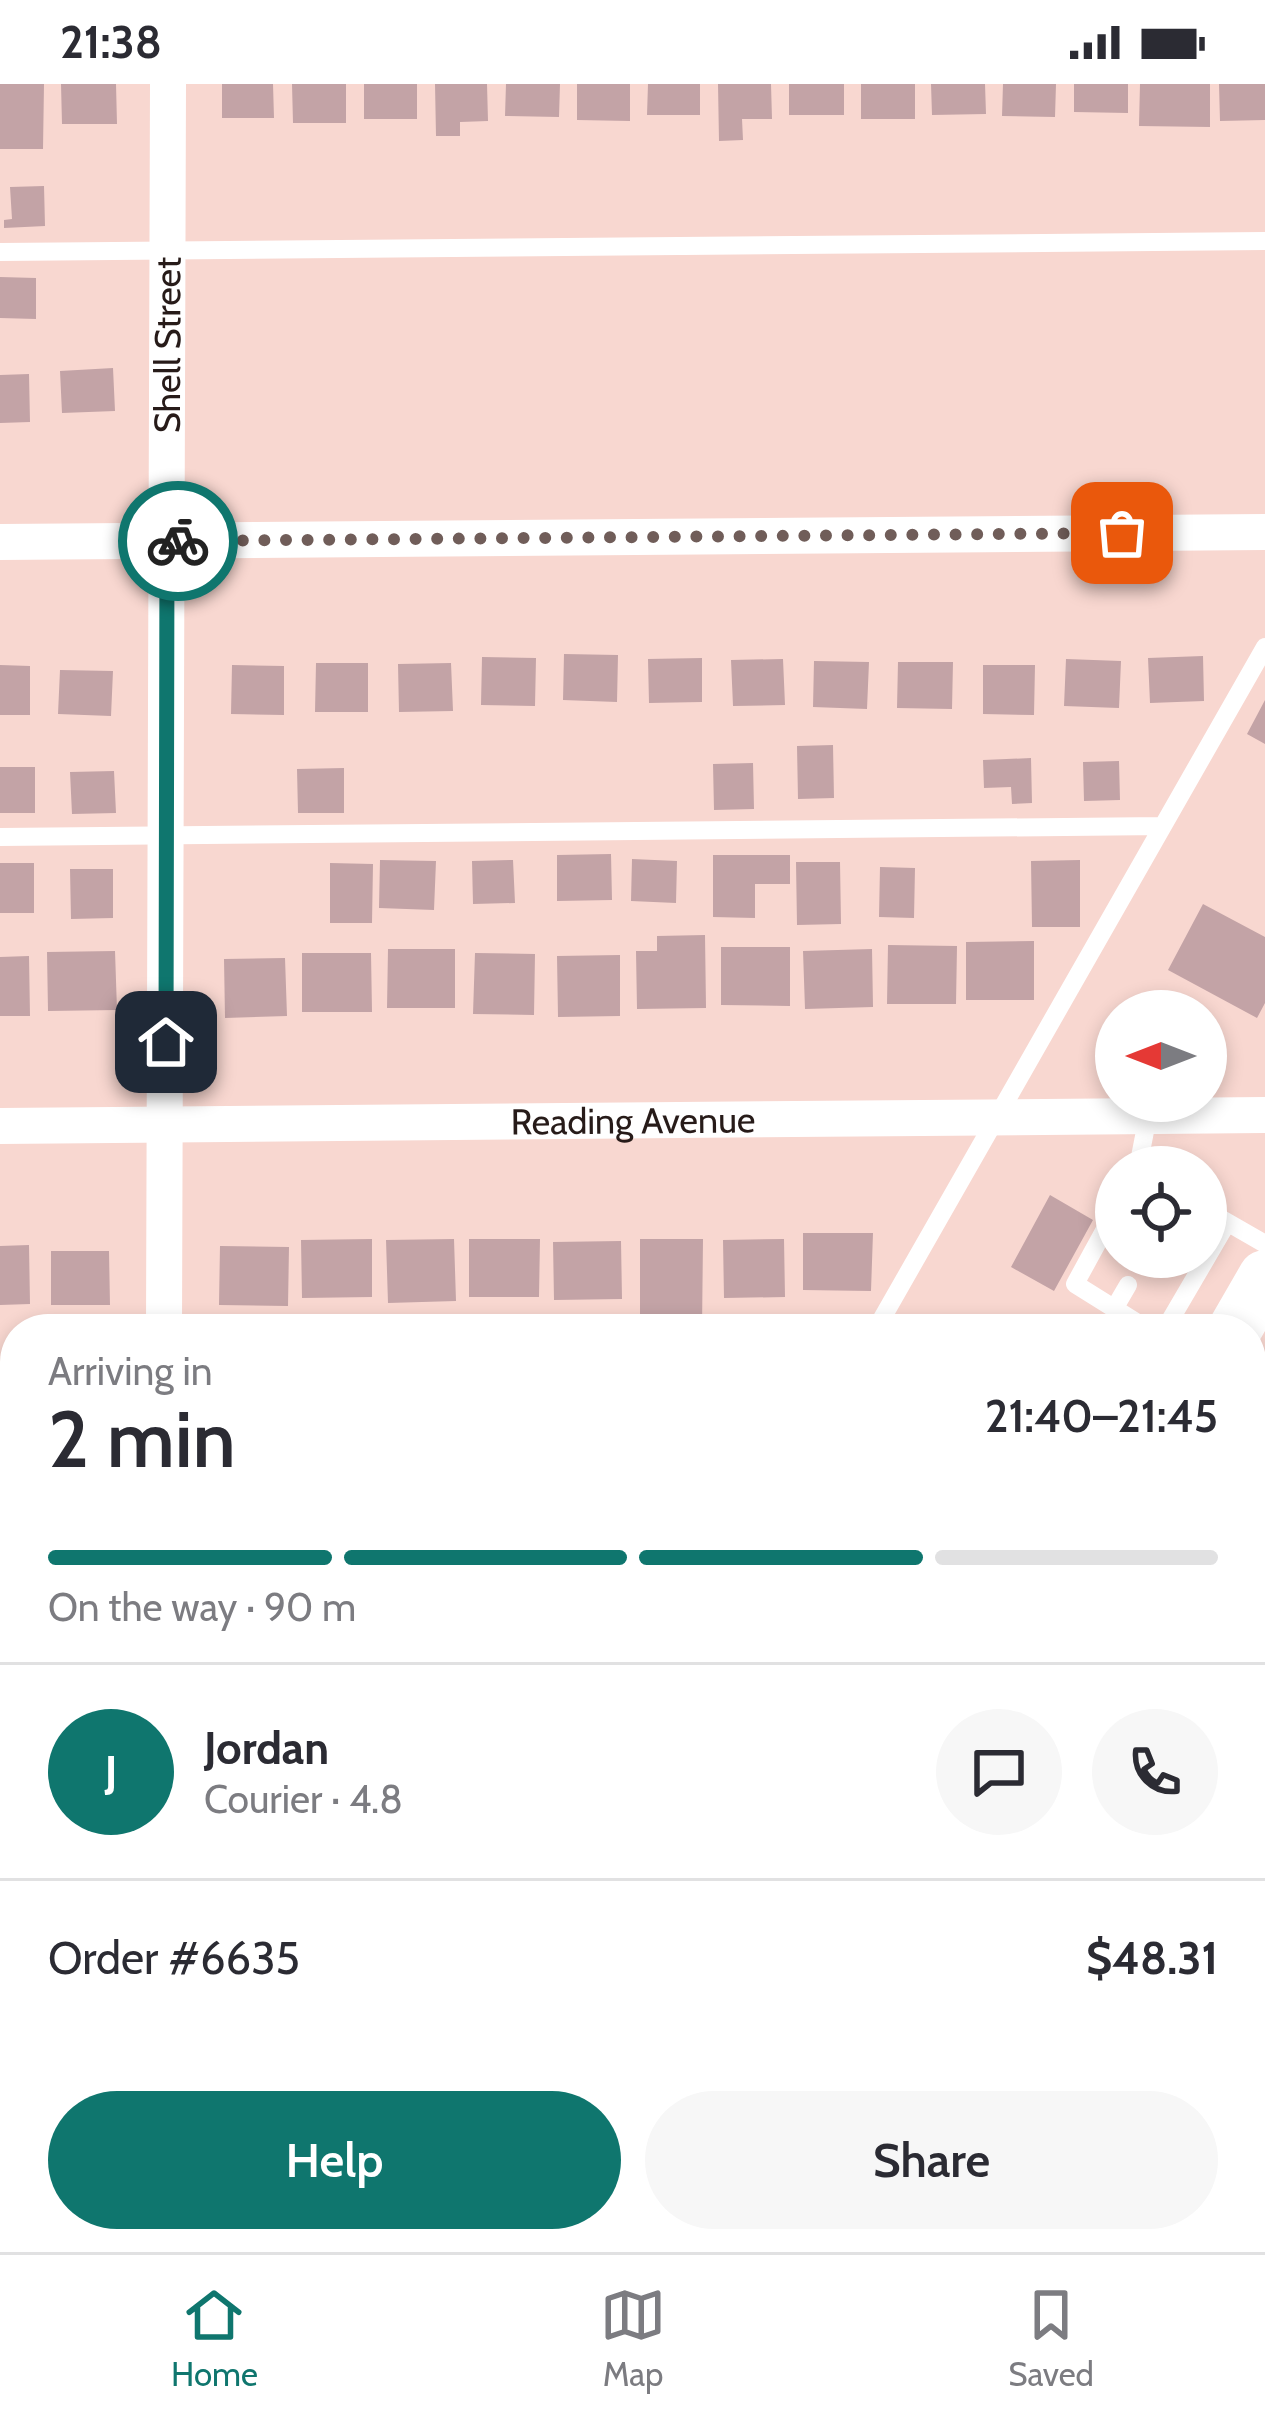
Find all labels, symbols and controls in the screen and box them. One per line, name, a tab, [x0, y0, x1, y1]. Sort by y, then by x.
text: 21:38	[60, 15, 162, 69]
street label: Shell Street	[145, 257, 189, 433]
courier	[118, 481, 238, 601]
pin	[1071, 482, 1173, 584]
icon: bag	[1089, 500, 1155, 566]
icon: bike	[145, 508, 211, 574]
north arrow	[1095, 990, 1227, 1122]
map controls	[1095, 990, 1227, 1278]
pin	[115, 991, 217, 1093]
icon: home	[133, 1009, 199, 1075]
street label: Reading Avenue	[510, 1097, 756, 1144]
button: locate	[1095, 1146, 1227, 1278]
text: Arriving in	[48, 1347, 212, 1395]
text: 21:40–21:45	[985, 1389, 1218, 1443]
text: 2 min	[48, 1392, 236, 1487]
text: On the way · 90 m	[48, 1583, 356, 1631]
button: chat	[936, 1709, 1062, 1835]
button: phone	[1092, 1709, 1218, 1835]
text: Jordan	[204, 1721, 329, 1775]
text: J	[105, 1745, 117, 1799]
text: Courier · 4.8	[204, 1775, 403, 1823]
text: Order #6635	[48, 1931, 300, 1985]
text: $48.31	[1086, 1931, 1218, 1985]
button: Help	[48, 2091, 621, 2229]
button: Share	[645, 2091, 1218, 2229]
tab: Home	[171, 2282, 258, 2394]
tab: Map	[600, 2282, 666, 2394]
tab: Saved	[1008, 2282, 1094, 2394]

